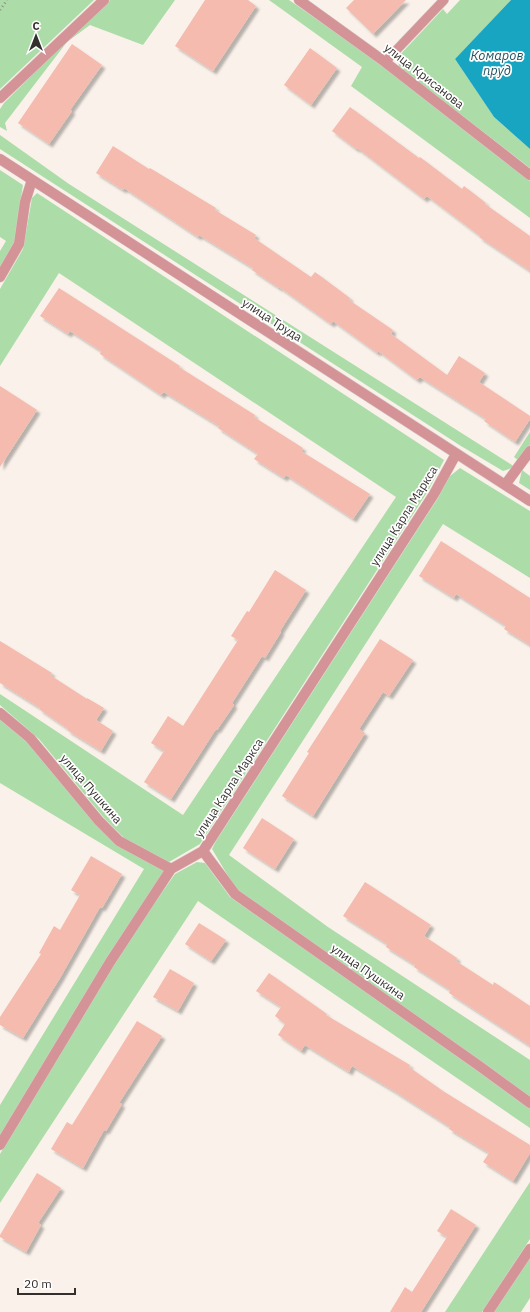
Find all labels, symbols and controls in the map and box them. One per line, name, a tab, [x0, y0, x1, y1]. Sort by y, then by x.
north arrow	[16, 16, 56, 56]
text: С	[32, 19, 40, 33]
street label: улица Крисанова	[381, 40, 468, 112]
water label: Комаров пруд	[471, 47, 523, 79]
street label: улица Труда	[239, 295, 306, 345]
street label: улица Карла Маркса	[367, 462, 441, 569]
street label: улица Карла Маркса	[191, 735, 267, 840]
street label: улица Пушкина	[57, 751, 126, 827]
street label: улица Пушкина	[328, 940, 409, 1003]
scale bar	[18, 1270, 75, 1296]
text: 20 m	[24, 1276, 52, 1291]

